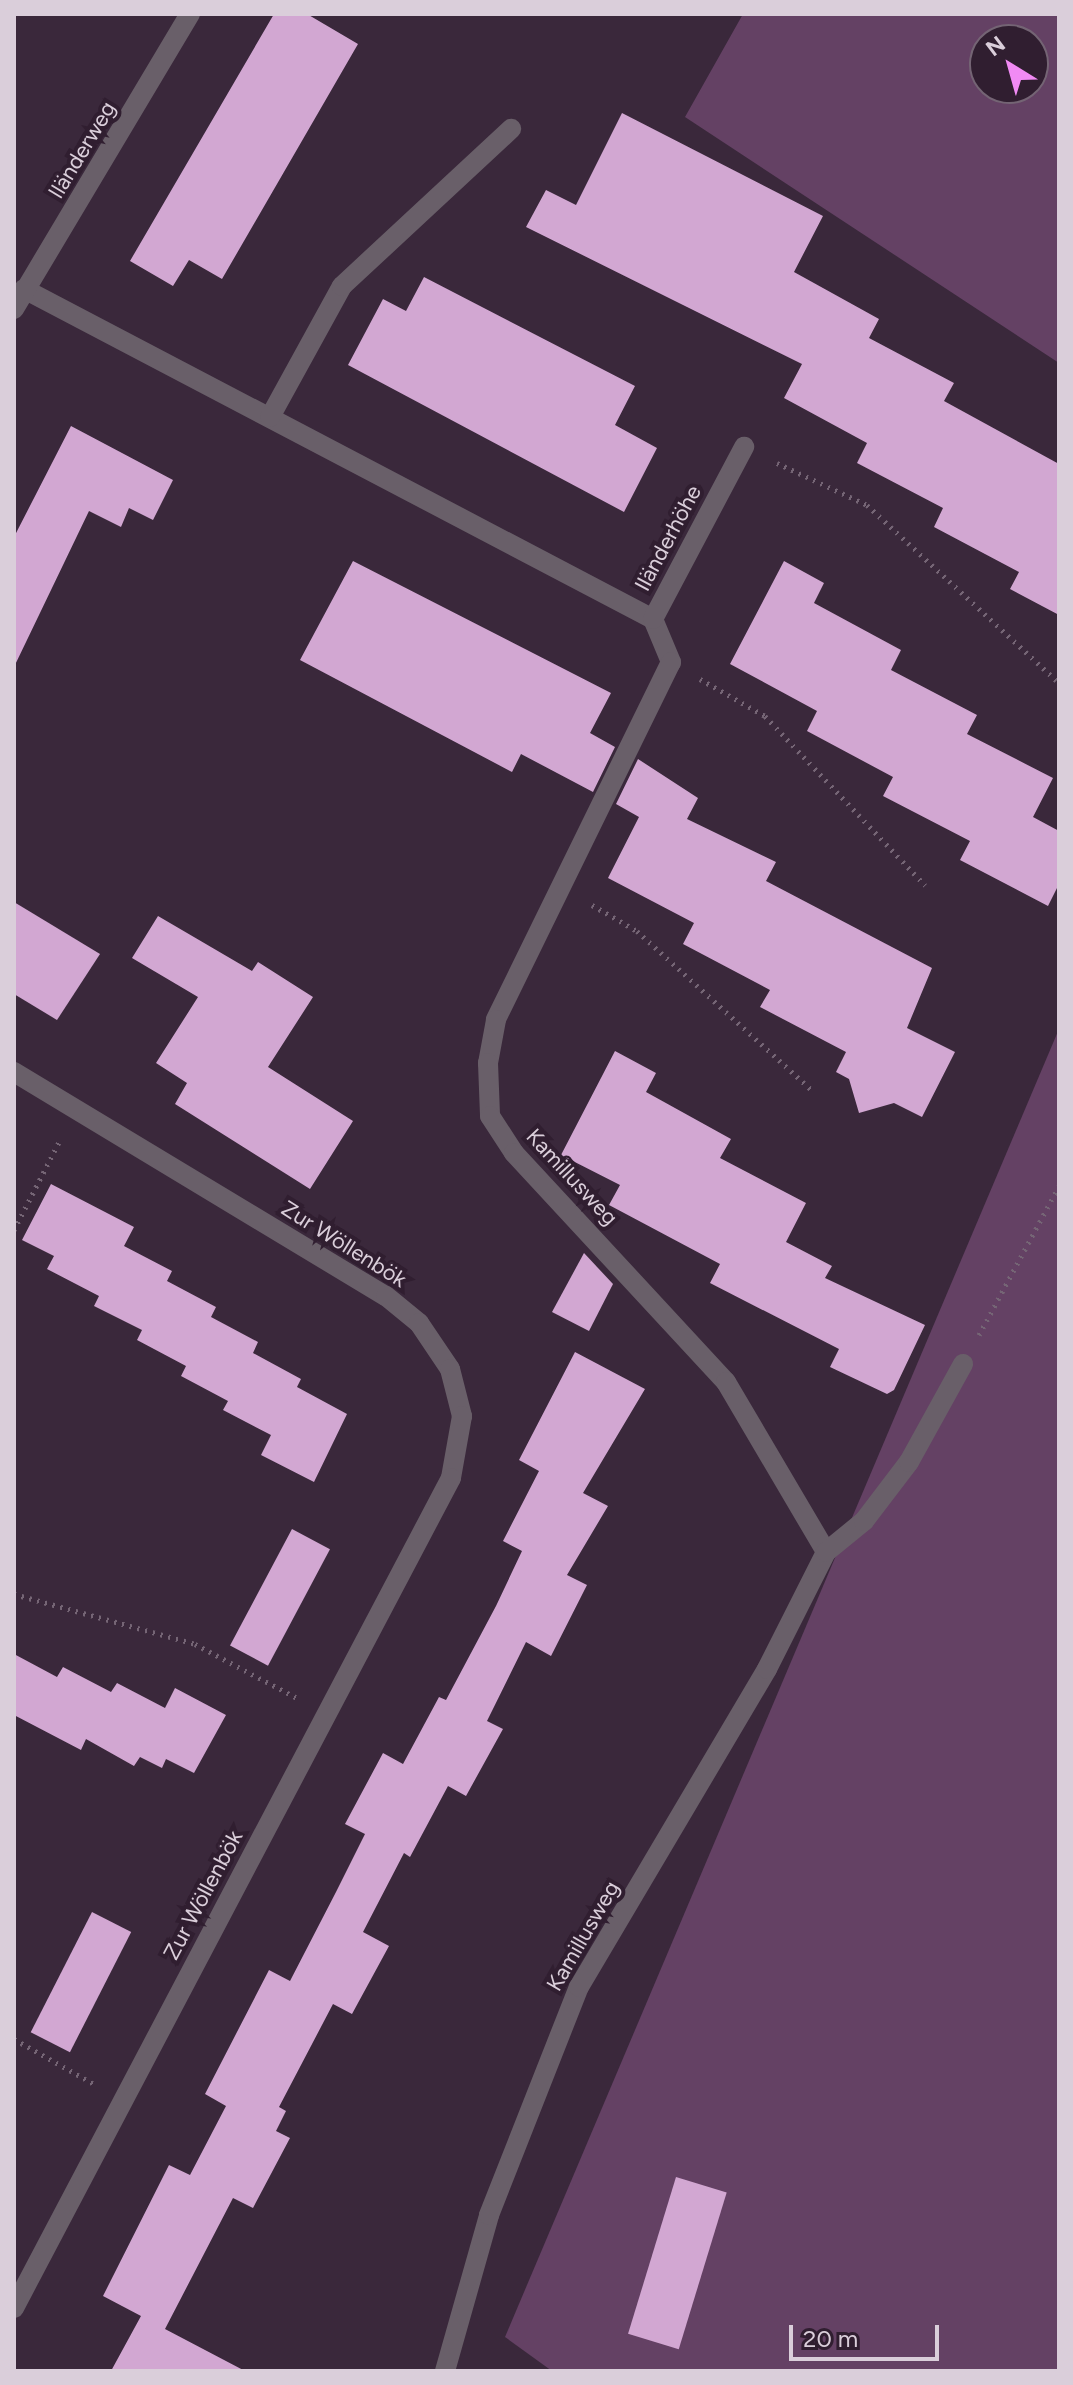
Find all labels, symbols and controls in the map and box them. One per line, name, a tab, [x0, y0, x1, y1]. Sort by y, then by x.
north arrow	[969, 24, 1049, 104]
text: N	[981, 30, 1010, 62]
street label: Iländerweg	[43, 97, 121, 203]
street label: Iländerhöhe	[629, 481, 707, 595]
street label: Kamillusweg	[521, 1123, 623, 1231]
street label: Zur Wöllenbök	[277, 1195, 411, 1293]
street label: Zur Wöllenbök	[158, 1826, 248, 1964]
street label: Kamillusweg	[541, 1876, 625, 1996]
scale bar	[793, 2309, 943, 2359]
text: 20 m	[803, 2324, 858, 2353]

